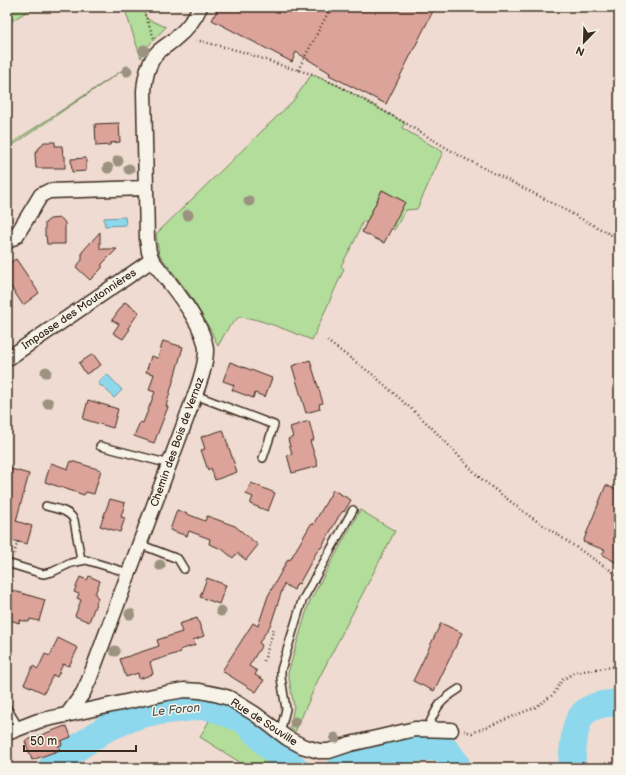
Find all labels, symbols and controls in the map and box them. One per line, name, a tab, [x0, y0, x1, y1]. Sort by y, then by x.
north arrow	[564, 22, 604, 62]
text: N	[574, 43, 587, 58]
street label: Impasse des Moutonnières	[19, 266, 139, 352]
street label: Chemin des Bois de Vernaz	[147, 375, 207, 509]
street label: Rue de Souville	[228, 696, 300, 749]
water label: Le Foron	[151, 700, 201, 720]
scale bar	[24, 727, 136, 753]
text: 50 m	[30, 734, 57, 749]

